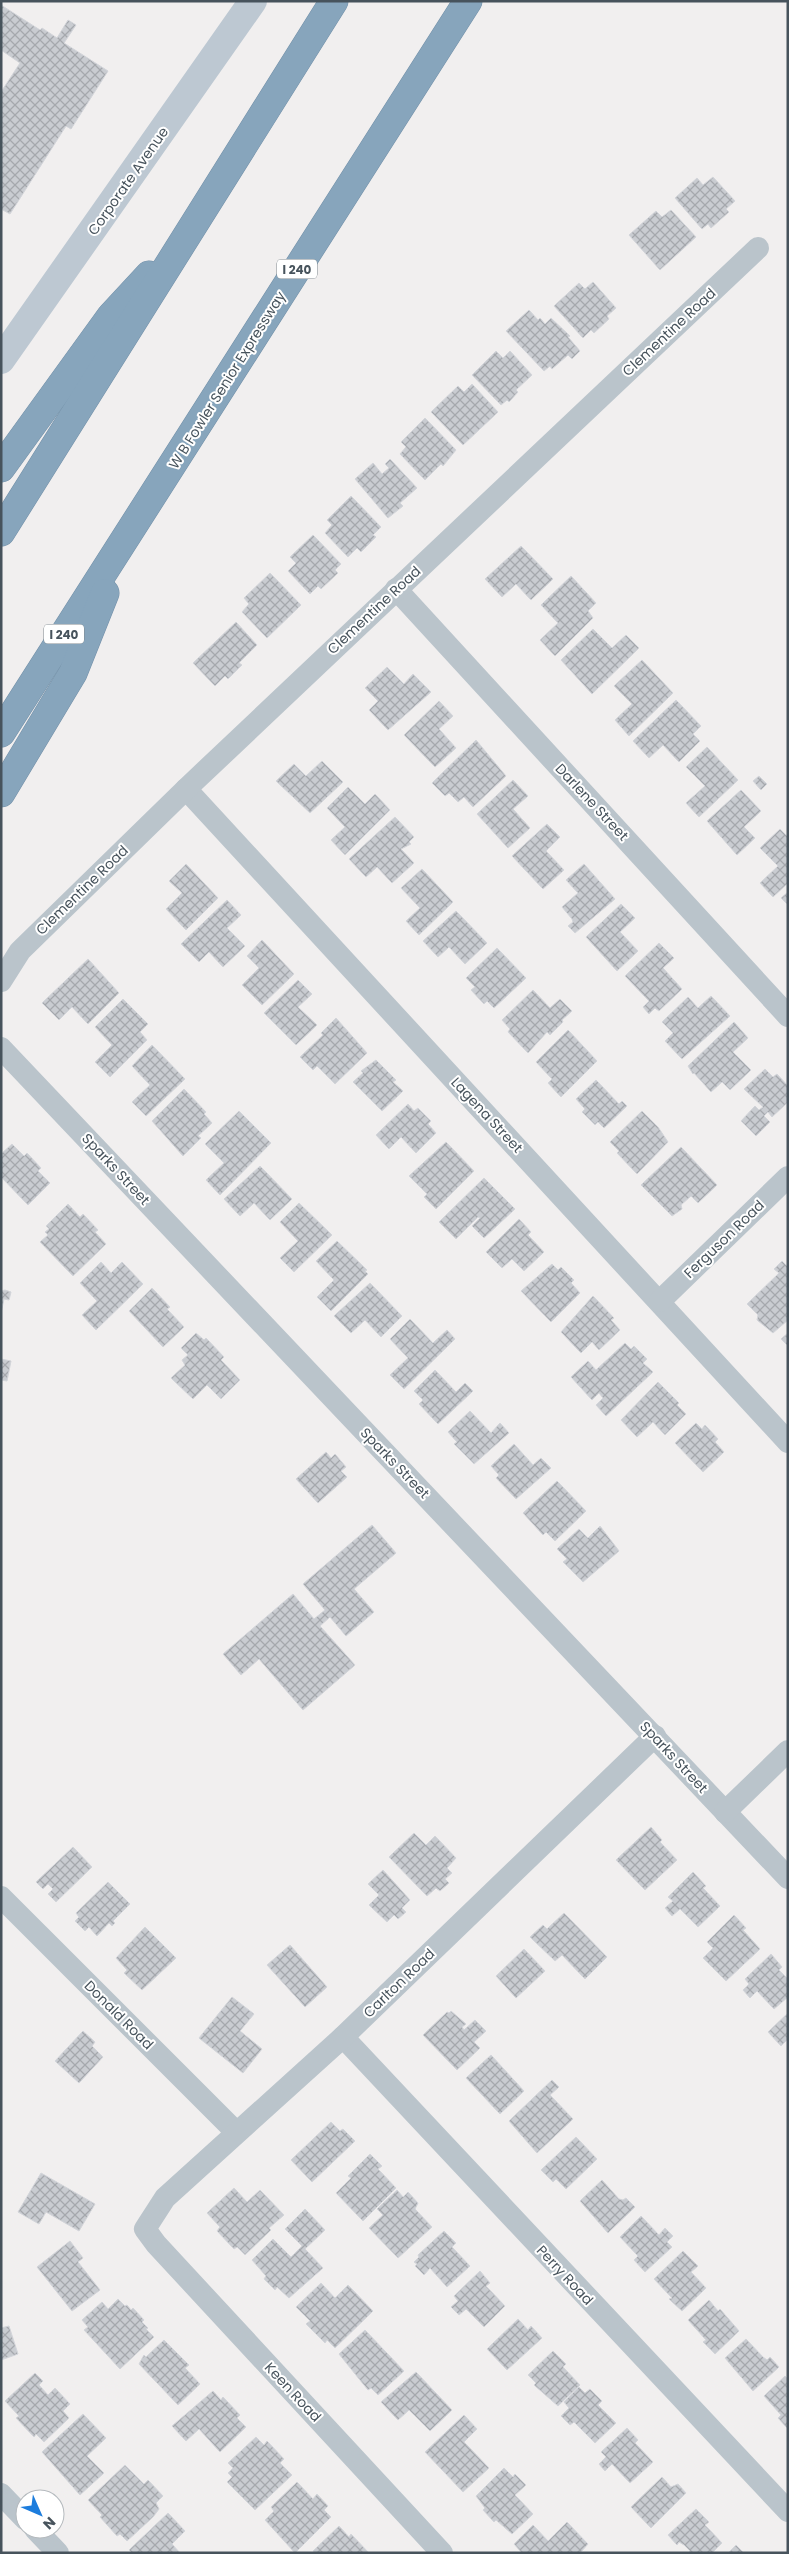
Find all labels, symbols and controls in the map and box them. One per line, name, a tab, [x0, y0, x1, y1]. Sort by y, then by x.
street label: Corporate Avenue	[83, 123, 173, 239]
road number: I 240	[277, 260, 317, 278]
street label: Clementine Road	[618, 283, 720, 381]
street label: W B Fowler Senior Expressway	[164, 287, 290, 473]
street label: Clementine Road	[323, 561, 425, 659]
road number: I 240	[44, 624, 84, 644]
street label: Darlene Street	[551, 759, 633, 845]
street label: Clementine Road	[31, 841, 133, 939]
street label: Lagena Street	[447, 1073, 527, 1157]
street label: Sparks Street	[77, 1129, 155, 1209]
street label: Ferguson Road	[679, 1195, 769, 1283]
street label: Sparks Street	[356, 1423, 434, 1503]
street label: Sparks Street	[635, 1717, 713, 1797]
street label: Carlton Road	[359, 1944, 439, 2022]
street label: Donald Road	[80, 1976, 158, 2054]
street label: Perry Road	[532, 2241, 598, 2309]
street label: Keen Road	[260, 2358, 326, 2426]
north arrow	[15, 2489, 65, 2539]
text: N	[38, 2512, 60, 2534]

